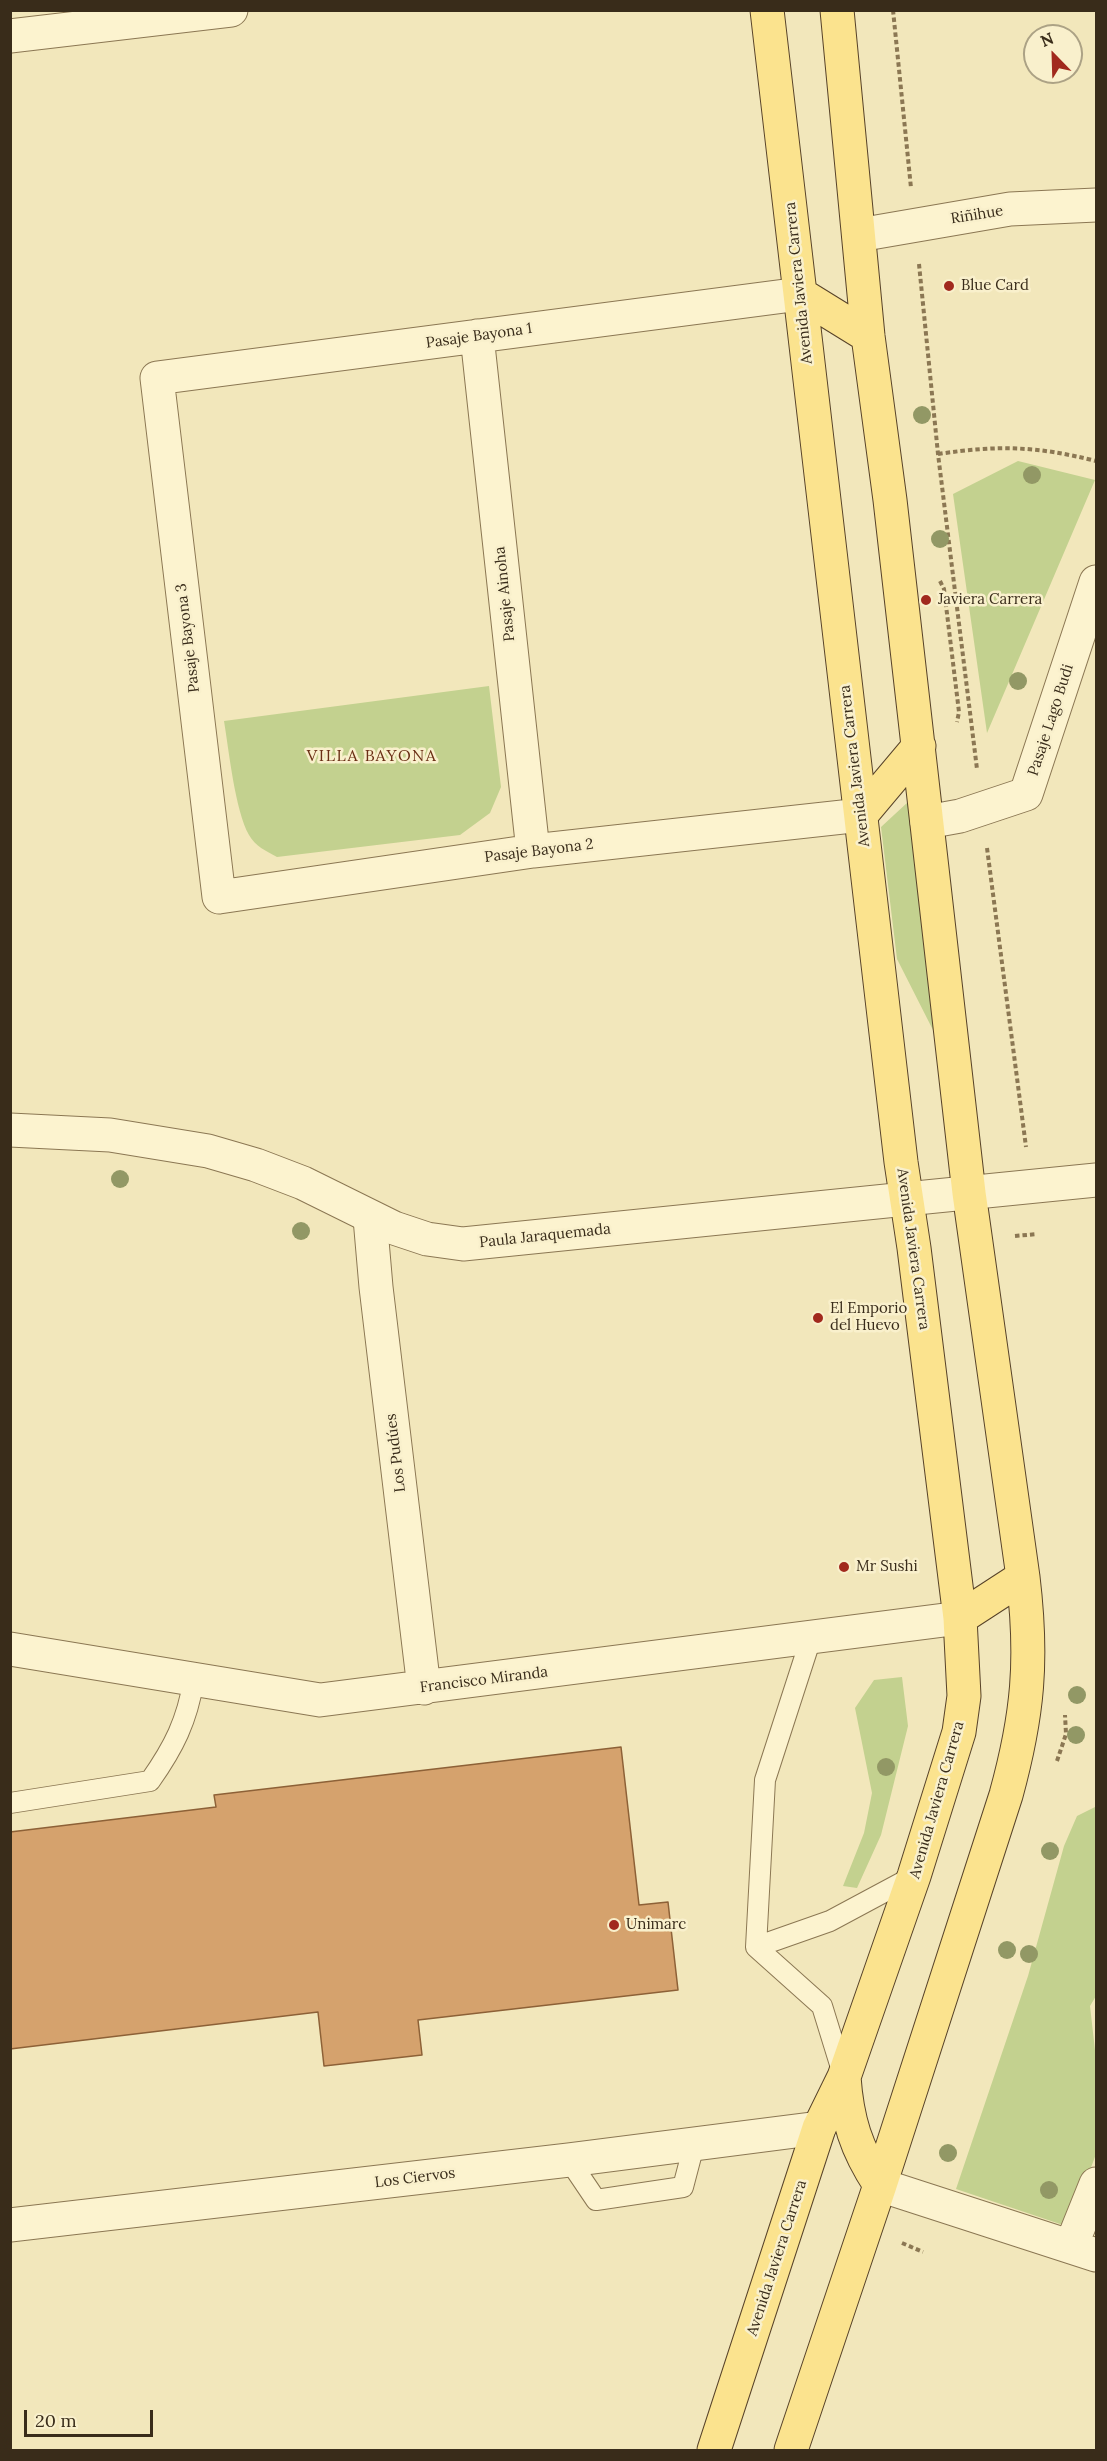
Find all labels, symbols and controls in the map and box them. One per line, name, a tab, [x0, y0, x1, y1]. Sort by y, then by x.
north arrow	[1023, 24, 1083, 84]
text: N	[1037, 28, 1056, 51]
street label: Avenida Javiera Carrera	[782, 201, 816, 365]
street label: Riñihue	[949, 202, 1005, 228]
place label: Blue Card	[961, 277, 1029, 295]
marker: Blue Card	[942, 279, 956, 293]
street label: Pasaje Bayona 1	[425, 320, 533, 352]
street label: Pasaje Ainoha	[491, 546, 519, 642]
street label: Pasaje Bayona 3	[172, 582, 204, 694]
place label: Javiera Carrera	[938, 591, 1042, 609]
marker: Javiera Carrera	[919, 593, 933, 607]
street label: Pasaje Lago Budi	[1024, 662, 1078, 778]
street label: Avenida Javiera Carrera	[836, 684, 874, 848]
district label: VILLA BAYONA	[307, 746, 437, 766]
street label: Pasaje Bayona 2	[483, 835, 595, 867]
street label: Avenida Javiera Carrera	[893, 1167, 933, 1331]
street label: Paula Jaraquemada	[478, 1220, 612, 1252]
place label: El Emporio del Huevo	[830, 1300, 907, 1335]
marker: El Emporio del Huevo	[811, 1311, 825, 1325]
street label: Los Pudúes	[382, 1413, 410, 1493]
place label: Mr Sushi	[856, 1558, 918, 1576]
marker: Mr Sushi	[837, 1560, 851, 1574]
street label: Francisco Miranda	[419, 1663, 549, 1697]
street label: Avenida Javiera Carrera	[906, 1719, 968, 1881]
place label: Unimarc	[626, 1916, 686, 1934]
marker: Unimarc	[607, 1918, 621, 1932]
street label: Los Ciervos	[374, 2164, 456, 2192]
street label: Avenida Javiera Carrera	[743, 2178, 811, 2338]
scale bar	[27, 2398, 156, 2436]
text: 20 m	[35, 2409, 77, 2432]

